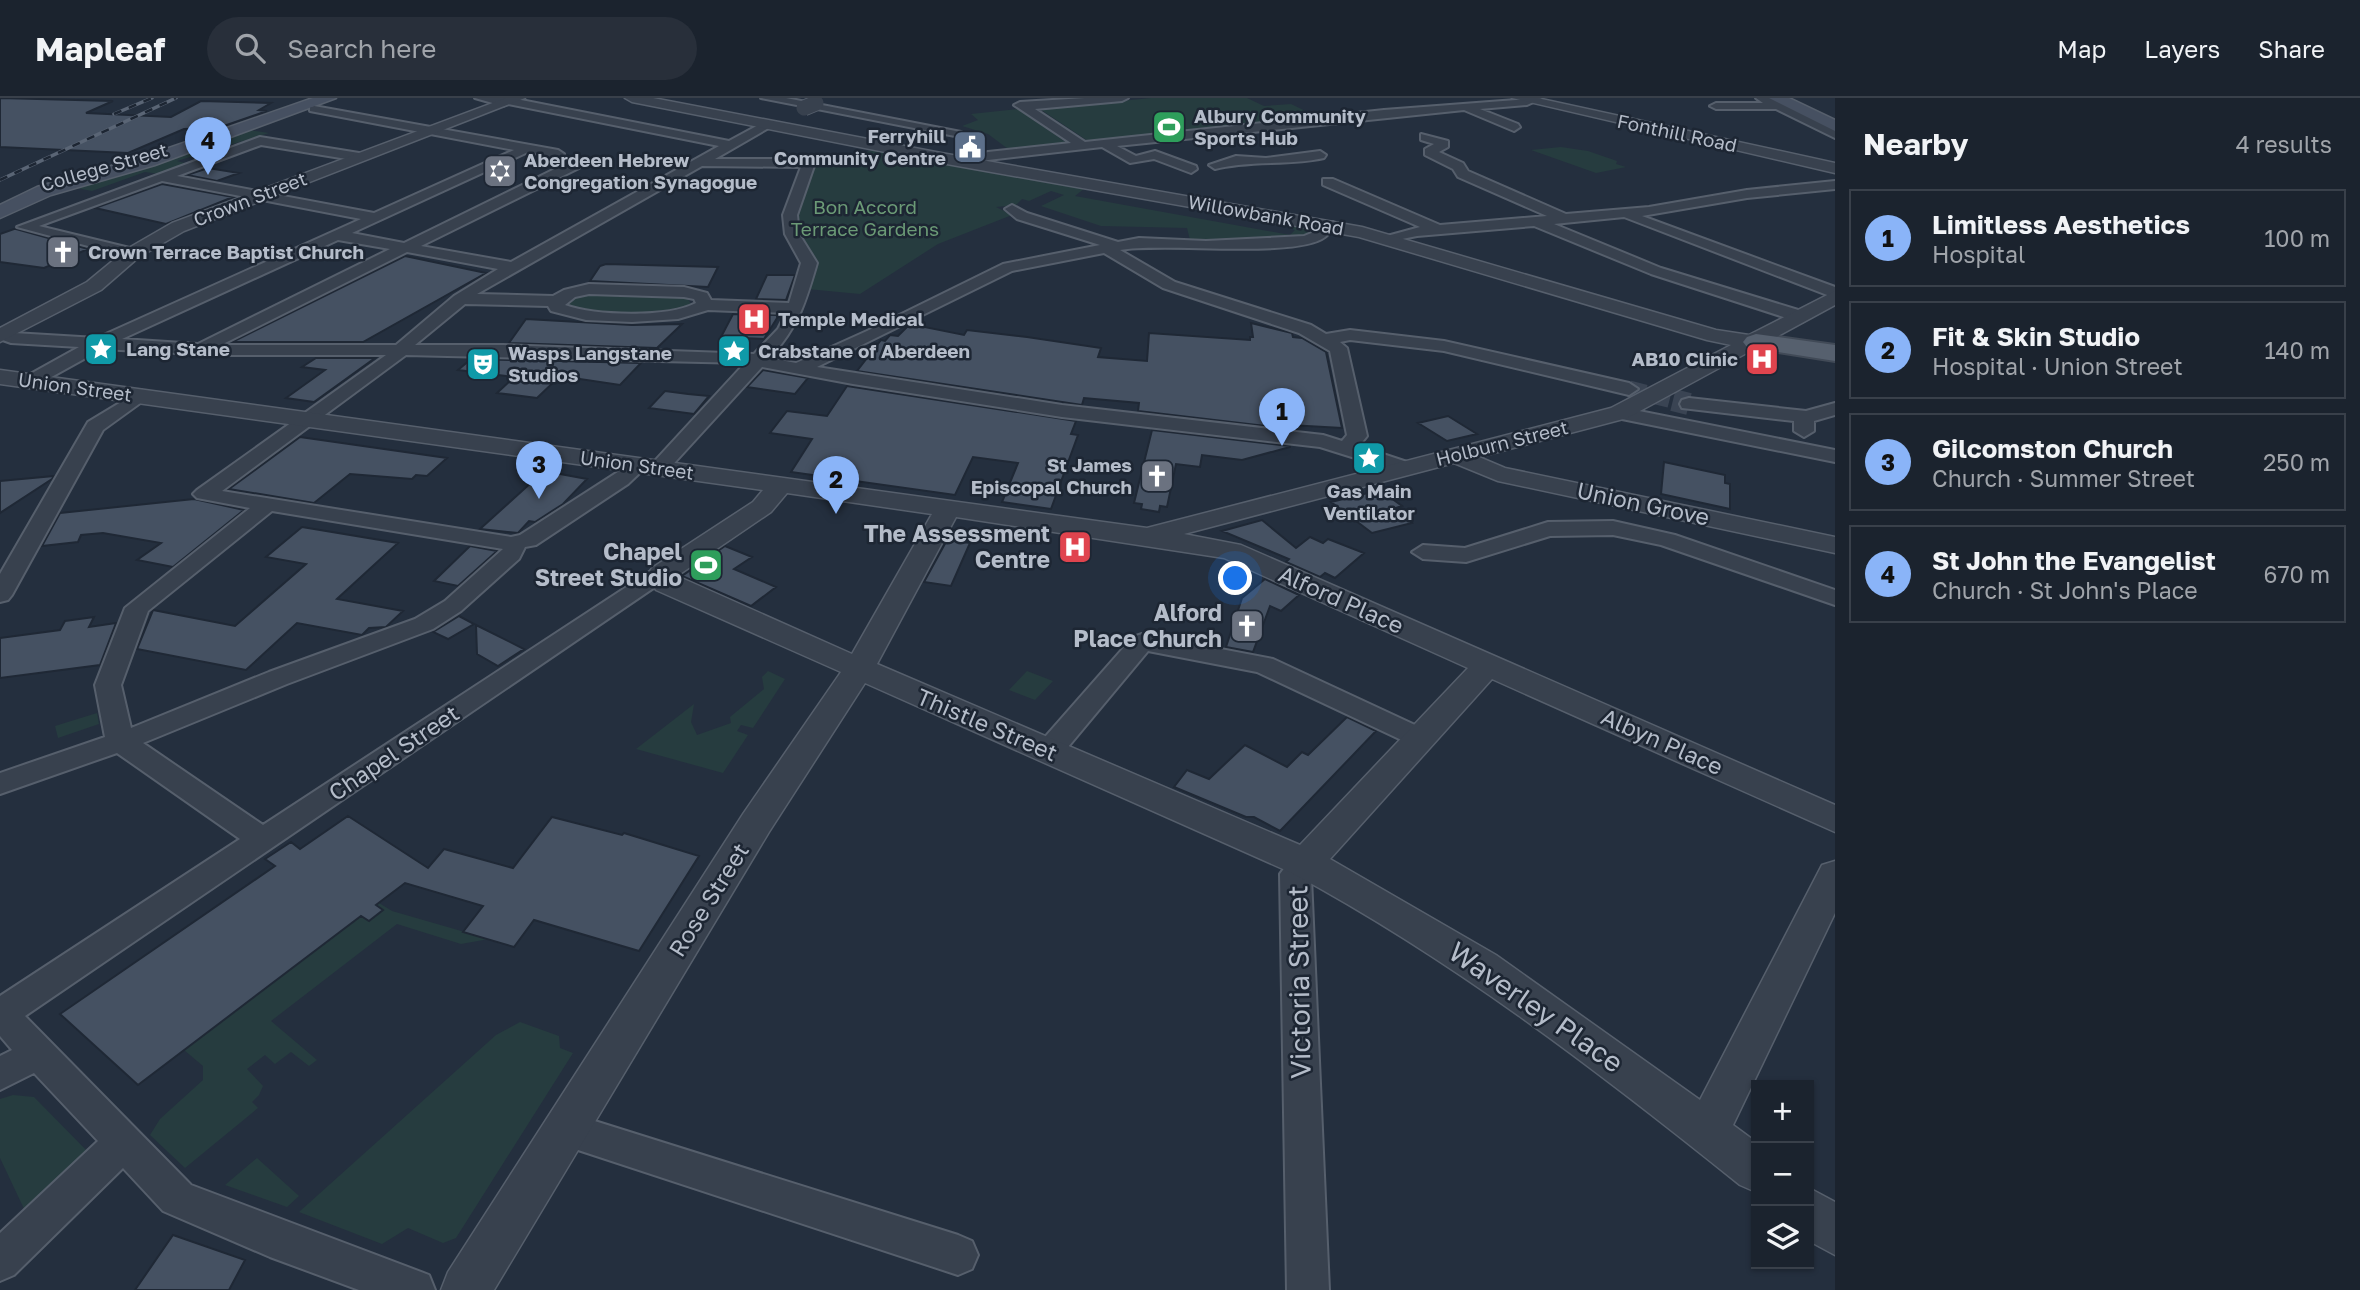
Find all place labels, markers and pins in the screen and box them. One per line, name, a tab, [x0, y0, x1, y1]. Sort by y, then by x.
place label: Albury Community Sports Hub	[1194, 104, 1367, 149]
sports icon: Albury Community Sports Hub	[1150, 108, 1188, 146]
pin: 4	[185, 117, 231, 175]
place label: Ferryhill Community Centre	[774, 124, 946, 169]
public building icon: Ferryhill Community Centre	[951, 128, 989, 166]
place label: Aberdeen Hebrew Congregation Synagogue	[524, 148, 757, 193]
synagogue icon: Aberdeen Hebrew Congregation Synagogue	[481, 152, 519, 190]
church icon: Crown Terrace Baptist Church	[44, 233, 82, 271]
place label: Crown Terrace Baptist Church	[88, 240, 364, 263]
hospital icon: Temple Medical	[735, 300, 773, 338]
place label: Temple Medical	[778, 307, 924, 330]
place icon: Lang Stane	[82, 330, 120, 368]
place icon: Crabstane of Aberdeen	[715, 332, 753, 370]
place label: Lang Stane	[126, 337, 230, 360]
place label: Crabstane of Aberdeen	[758, 339, 970, 362]
hospital icon: AB10 Clinic	[1743, 340, 1781, 378]
place label: Wasps Langstane Studios	[508, 341, 672, 386]
theatre icon: Wasps Langstane Studios	[464, 345, 502, 383]
place label: AB10 Clinic	[1632, 347, 1738, 370]
pin: 1	[1259, 388, 1305, 446]
place icon: Gas Main Ventilator	[1350, 439, 1388, 477]
pin: 3	[516, 441, 562, 499]
place label: St James Episcopal Church	[971, 453, 1132, 498]
pin: 2	[813, 456, 859, 514]
church icon: St James Episcopal Church	[1138, 457, 1176, 495]
place label: Gas Main Ventilator	[1323, 479, 1415, 524]
place label: The Assessment Centre	[864, 519, 1050, 573]
hospital icon: The Assessment Centre	[1056, 528, 1094, 566]
place label: Chapel Street Studio	[535, 537, 682, 591]
sports icon: Chapel Street Studio	[687, 546, 725, 584]
place label: Alford Place Church	[1073, 598, 1222, 652]
church icon: Alford Place Church	[1228, 607, 1266, 645]

